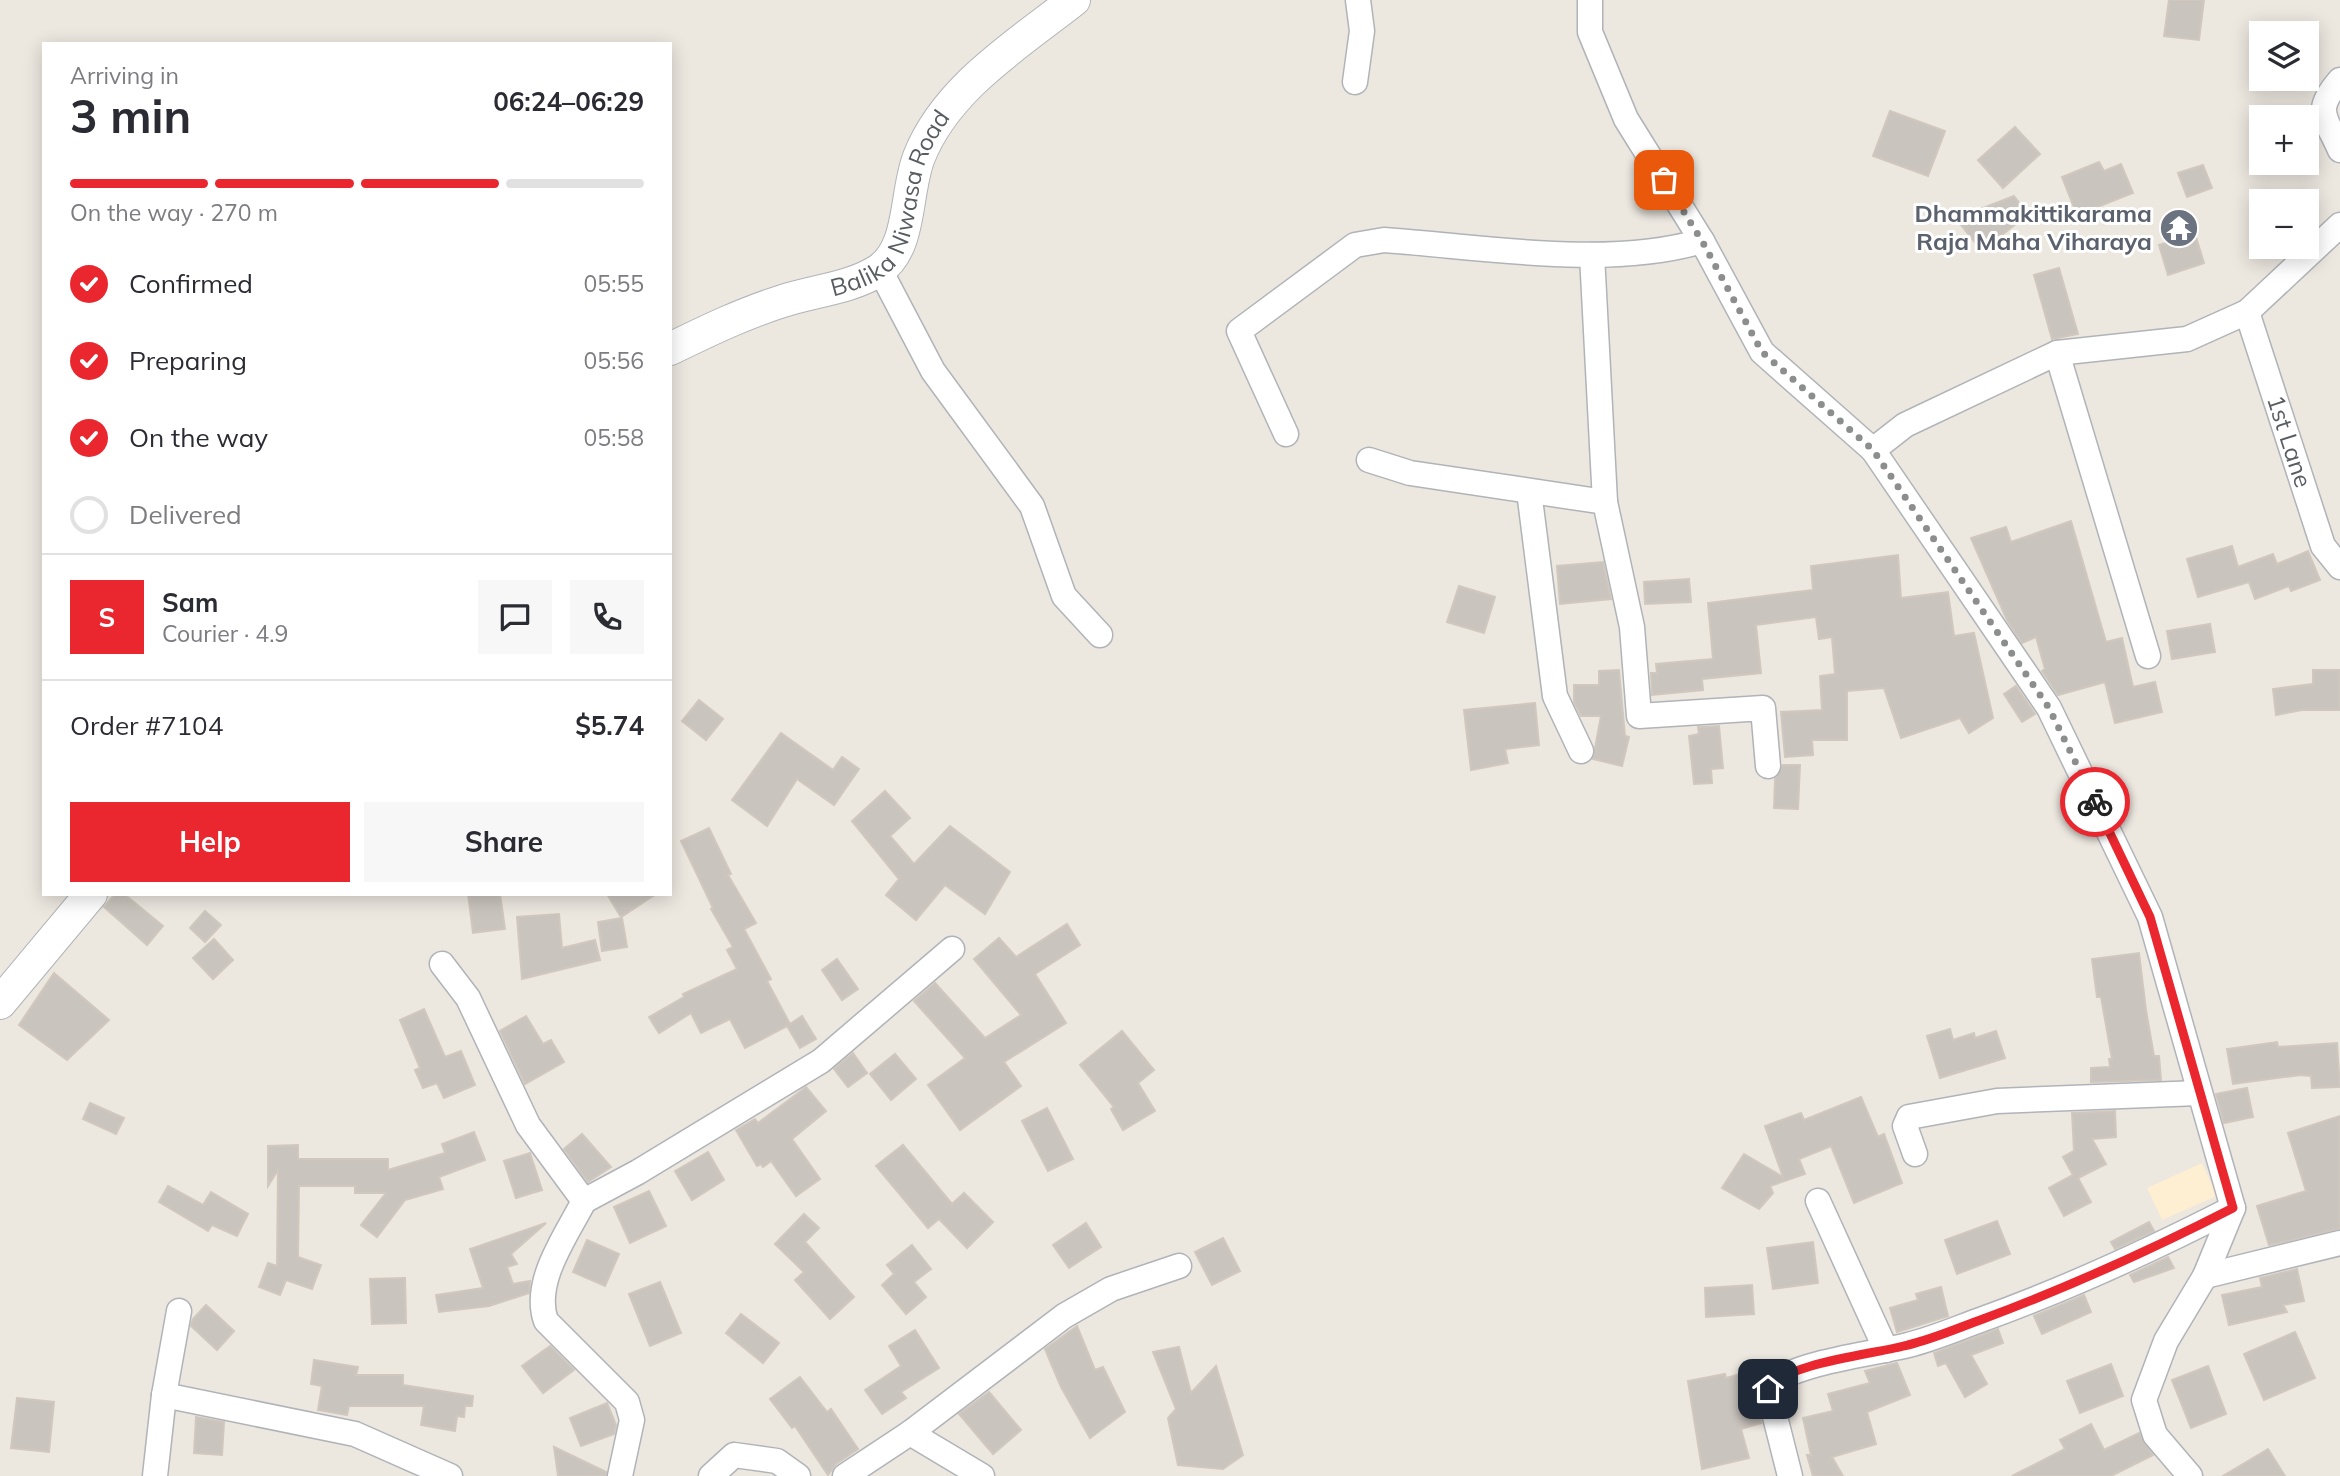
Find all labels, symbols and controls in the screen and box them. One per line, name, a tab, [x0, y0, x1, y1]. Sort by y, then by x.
map controls	[2249, 21, 2319, 259]
button: layers	[2249, 21, 2319, 91]
text: Arriving in	[70, 61, 179, 90]
text: 06:24–06:29	[493, 85, 644, 118]
text: 3 min	[70, 87, 191, 145]
street label: Balika Niwasa Road	[827, 104, 955, 302]
button: +	[2249, 105, 2319, 175]
pin	[1634, 150, 1694, 210]
icon: bag	[1645, 161, 1683, 199]
button: −	[2249, 189, 2319, 259]
text: On the way · 270 m	[70, 198, 278, 227]
place label: Dhammakittikarama Raja Maha Viharaya	[1914, 198, 2152, 256]
temple icon: Dhammakittikarama Raja Maha Viharaya	[2158, 207, 2200, 249]
icon: check	[70, 265, 108, 303]
text: Confirmed	[129, 267, 253, 300]
text: 05:55	[584, 269, 644, 298]
icon: check	[70, 342, 108, 380]
text: Preparing	[129, 344, 247, 377]
text: 05:56	[584, 346, 644, 375]
street label: 1st Lane	[2261, 391, 2319, 491]
icon: check	[70, 419, 108, 457]
text: On the way	[129, 421, 268, 454]
text: 05:58	[584, 423, 644, 452]
text: Delivered	[129, 498, 242, 531]
button: chat	[478, 580, 552, 654]
button: phone	[570, 580, 644, 654]
text: Sam	[162, 586, 218, 619]
text: S	[99, 601, 115, 634]
text: Courier · 4.9	[162, 619, 288, 648]
text: Order #7104	[70, 709, 223, 742]
text: $5.74	[575, 709, 644, 742]
courier	[2060, 767, 2130, 837]
icon: bike	[2076, 783, 2114, 821]
button: Help	[70, 802, 350, 882]
button: Share	[364, 802, 644, 882]
pin	[1738, 1359, 1798, 1419]
icon: home	[1749, 1370, 1787, 1408]

